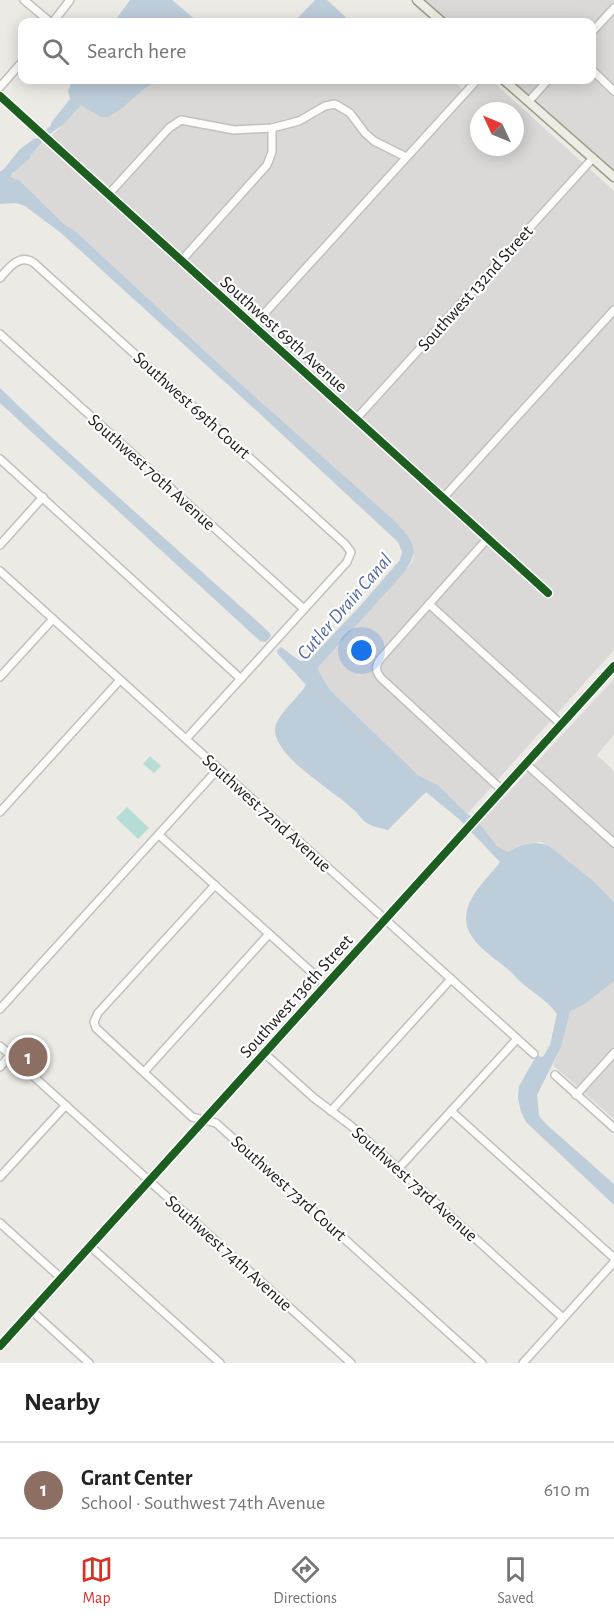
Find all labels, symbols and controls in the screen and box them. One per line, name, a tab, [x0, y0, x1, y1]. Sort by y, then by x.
search box	[18, 18, 596, 84]
icon: search	[39, 35, 72, 68]
text: Search here	[87, 40, 186, 62]
north arrow	[470, 102, 524, 156]
street label: Southwest 132nd Street	[415, 222, 537, 355]
street label: Southwest 69th Avenue	[216, 273, 350, 396]
street label: Southwest 69th Court	[130, 349, 253, 463]
street label: Southwest 70th Avenue	[84, 411, 218, 534]
water label: Cutler Drain Canal	[293, 550, 396, 664]
your location	[347, 636, 376, 665]
street label: Southwest 72nd Avenue	[199, 751, 334, 876]
street label: Southwest 136th Street	[237, 931, 357, 1062]
pin: 1	[9, 1034, 48, 1080]
street label: Southwest 73rd Avenue	[348, 1124, 481, 1246]
street label: Southwest 73rd Court	[227, 1133, 349, 1245]
street label: Southwest 74th Avenue	[162, 1192, 295, 1315]
text: Nearby	[24, 1389, 100, 1415]
text: Grant Center	[81, 1467, 192, 1489]
text: 1	[40, 1480, 47, 1500]
text: 610 m	[544, 1480, 590, 1500]
text: School · Southwest 74th Avenue	[81, 1493, 325, 1513]
tab: Map	[80, 1553, 113, 1608]
tab: Directions	[273, 1553, 337, 1608]
tab: Saved	[497, 1553, 534, 1608]

